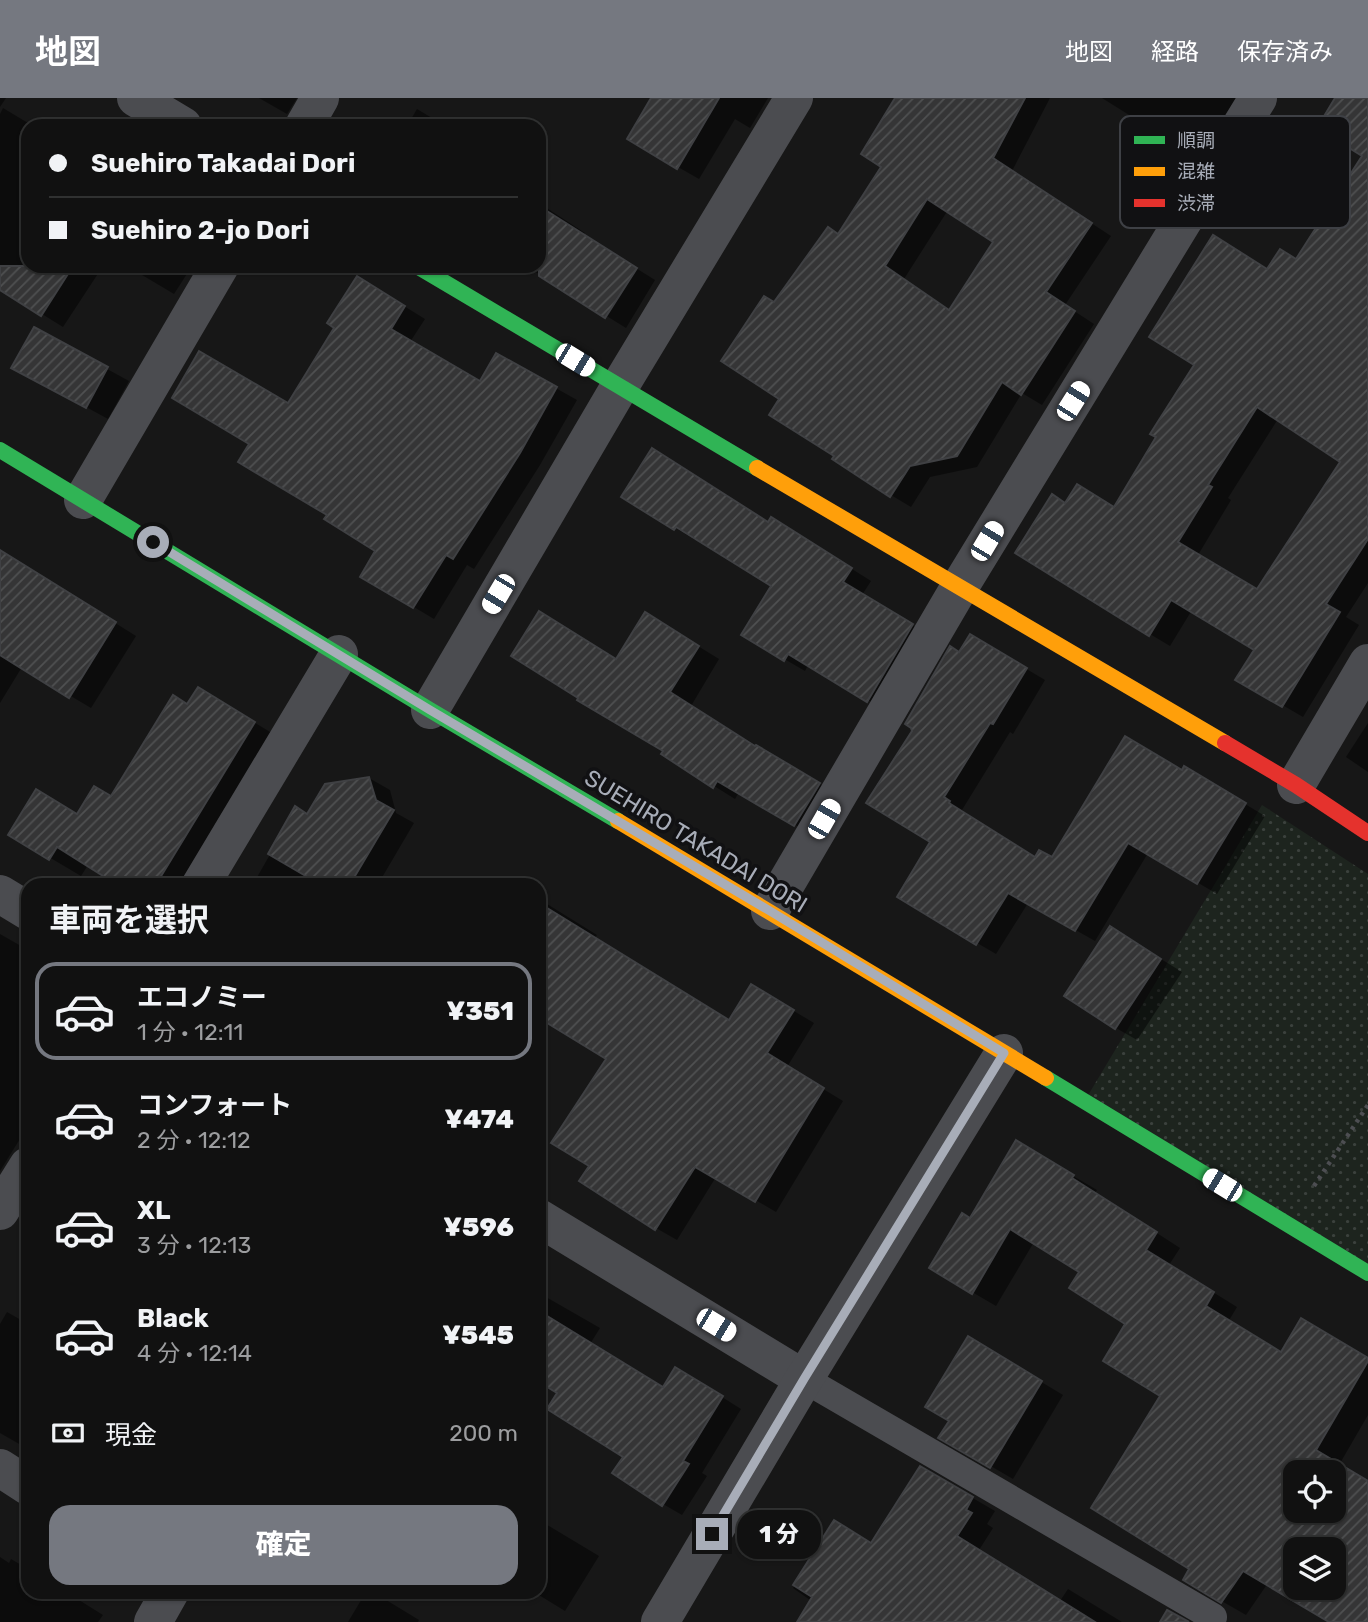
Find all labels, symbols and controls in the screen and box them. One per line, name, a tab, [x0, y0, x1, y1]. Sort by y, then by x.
text: 地図	[35, 32, 101, 71]
text: 地図	[1065, 38, 1113, 66]
text: 経路	[1151, 38, 1199, 66]
text: 保存済み	[1237, 38, 1333, 66]
legend	[1120, 116, 1350, 228]
text: 順調	[1177, 129, 1215, 152]
text: Suehiro Takadai Dori	[91, 148, 355, 179]
text: 混雑	[1177, 160, 1215, 183]
text: 渋滞	[1177, 192, 1215, 215]
text: Suehiro 2-jo Dori	[91, 215, 310, 246]
car	[552, 340, 599, 380]
car	[1053, 378, 1094, 424]
car	[968, 518, 1007, 564]
route start	[137, 526, 169, 558]
car	[479, 571, 518, 617]
street label: SUEHIRO TAKADAI DORI	[580, 763, 812, 919]
car	[805, 796, 844, 842]
text: 車両を選択	[49, 901, 209, 939]
icon: car	[53, 980, 116, 1043]
text: エコノミー	[137, 982, 267, 1013]
text: ¥351	[447, 996, 514, 1027]
text: 1 分 · 12:11	[137, 1018, 243, 1046]
icon: car	[53, 1088, 116, 1151]
text: コンフォート	[137, 1090, 292, 1121]
text: ¥474	[444, 1104, 514, 1135]
text: 2 分 · 12:12	[137, 1126, 251, 1154]
car	[1199, 1165, 1246, 1205]
text: XL	[137, 1195, 170, 1226]
icon: car	[53, 1196, 116, 1259]
text: ¥596	[443, 1212, 514, 1243]
text: 3 分 · 12:13	[137, 1231, 251, 1259]
text: Black	[137, 1303, 209, 1334]
icon: car	[53, 1304, 116, 1367]
car	[693, 1305, 740, 1345]
text: ¥545	[442, 1320, 514, 1351]
text: 4 分 · 12:14	[137, 1339, 252, 1367]
icon: cash	[49, 1414, 87, 1452]
text: 200 m	[449, 1419, 518, 1447]
text: 現金	[105, 1420, 157, 1451]
map controls	[1283, 1460, 1346, 1600]
button: locate	[1283, 1460, 1346, 1523]
button: 確定	[49, 1505, 518, 1585]
callout: 1 分	[736, 1510, 820, 1558]
route end	[696, 1518, 728, 1550]
text: 1 分	[759, 1520, 799, 1548]
button: layers	[1283, 1537, 1346, 1600]

